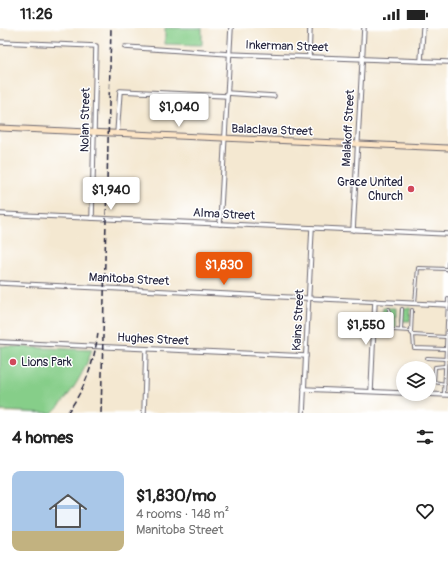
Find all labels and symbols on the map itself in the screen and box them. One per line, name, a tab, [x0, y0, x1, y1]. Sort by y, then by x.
street label: Inkerman Street	[245, 38, 329, 55]
street label: Nolan Street	[77, 87, 94, 152]
street label: Malakoff Street	[339, 89, 358, 167]
pin: $1,040	[146, 94, 212, 128]
street label: Balaclava Street	[231, 122, 313, 139]
place label: Grace United Church	[337, 175, 403, 204]
pin: $1,940	[78, 177, 144, 211]
marker: Grace United Church	[406, 184, 416, 194]
street label: Alma Street	[193, 205, 256, 224]
pin: $1,830	[191, 252, 257, 286]
street label: Manitoba Street	[88, 270, 170, 289]
street label: Kains Street	[289, 289, 308, 351]
pin: $1,550	[333, 312, 399, 346]
street label: Hughes Street	[117, 330, 189, 349]
place label: Lions Park	[21, 355, 72, 370]
marker: Lions Park	[8, 357, 18, 367]

